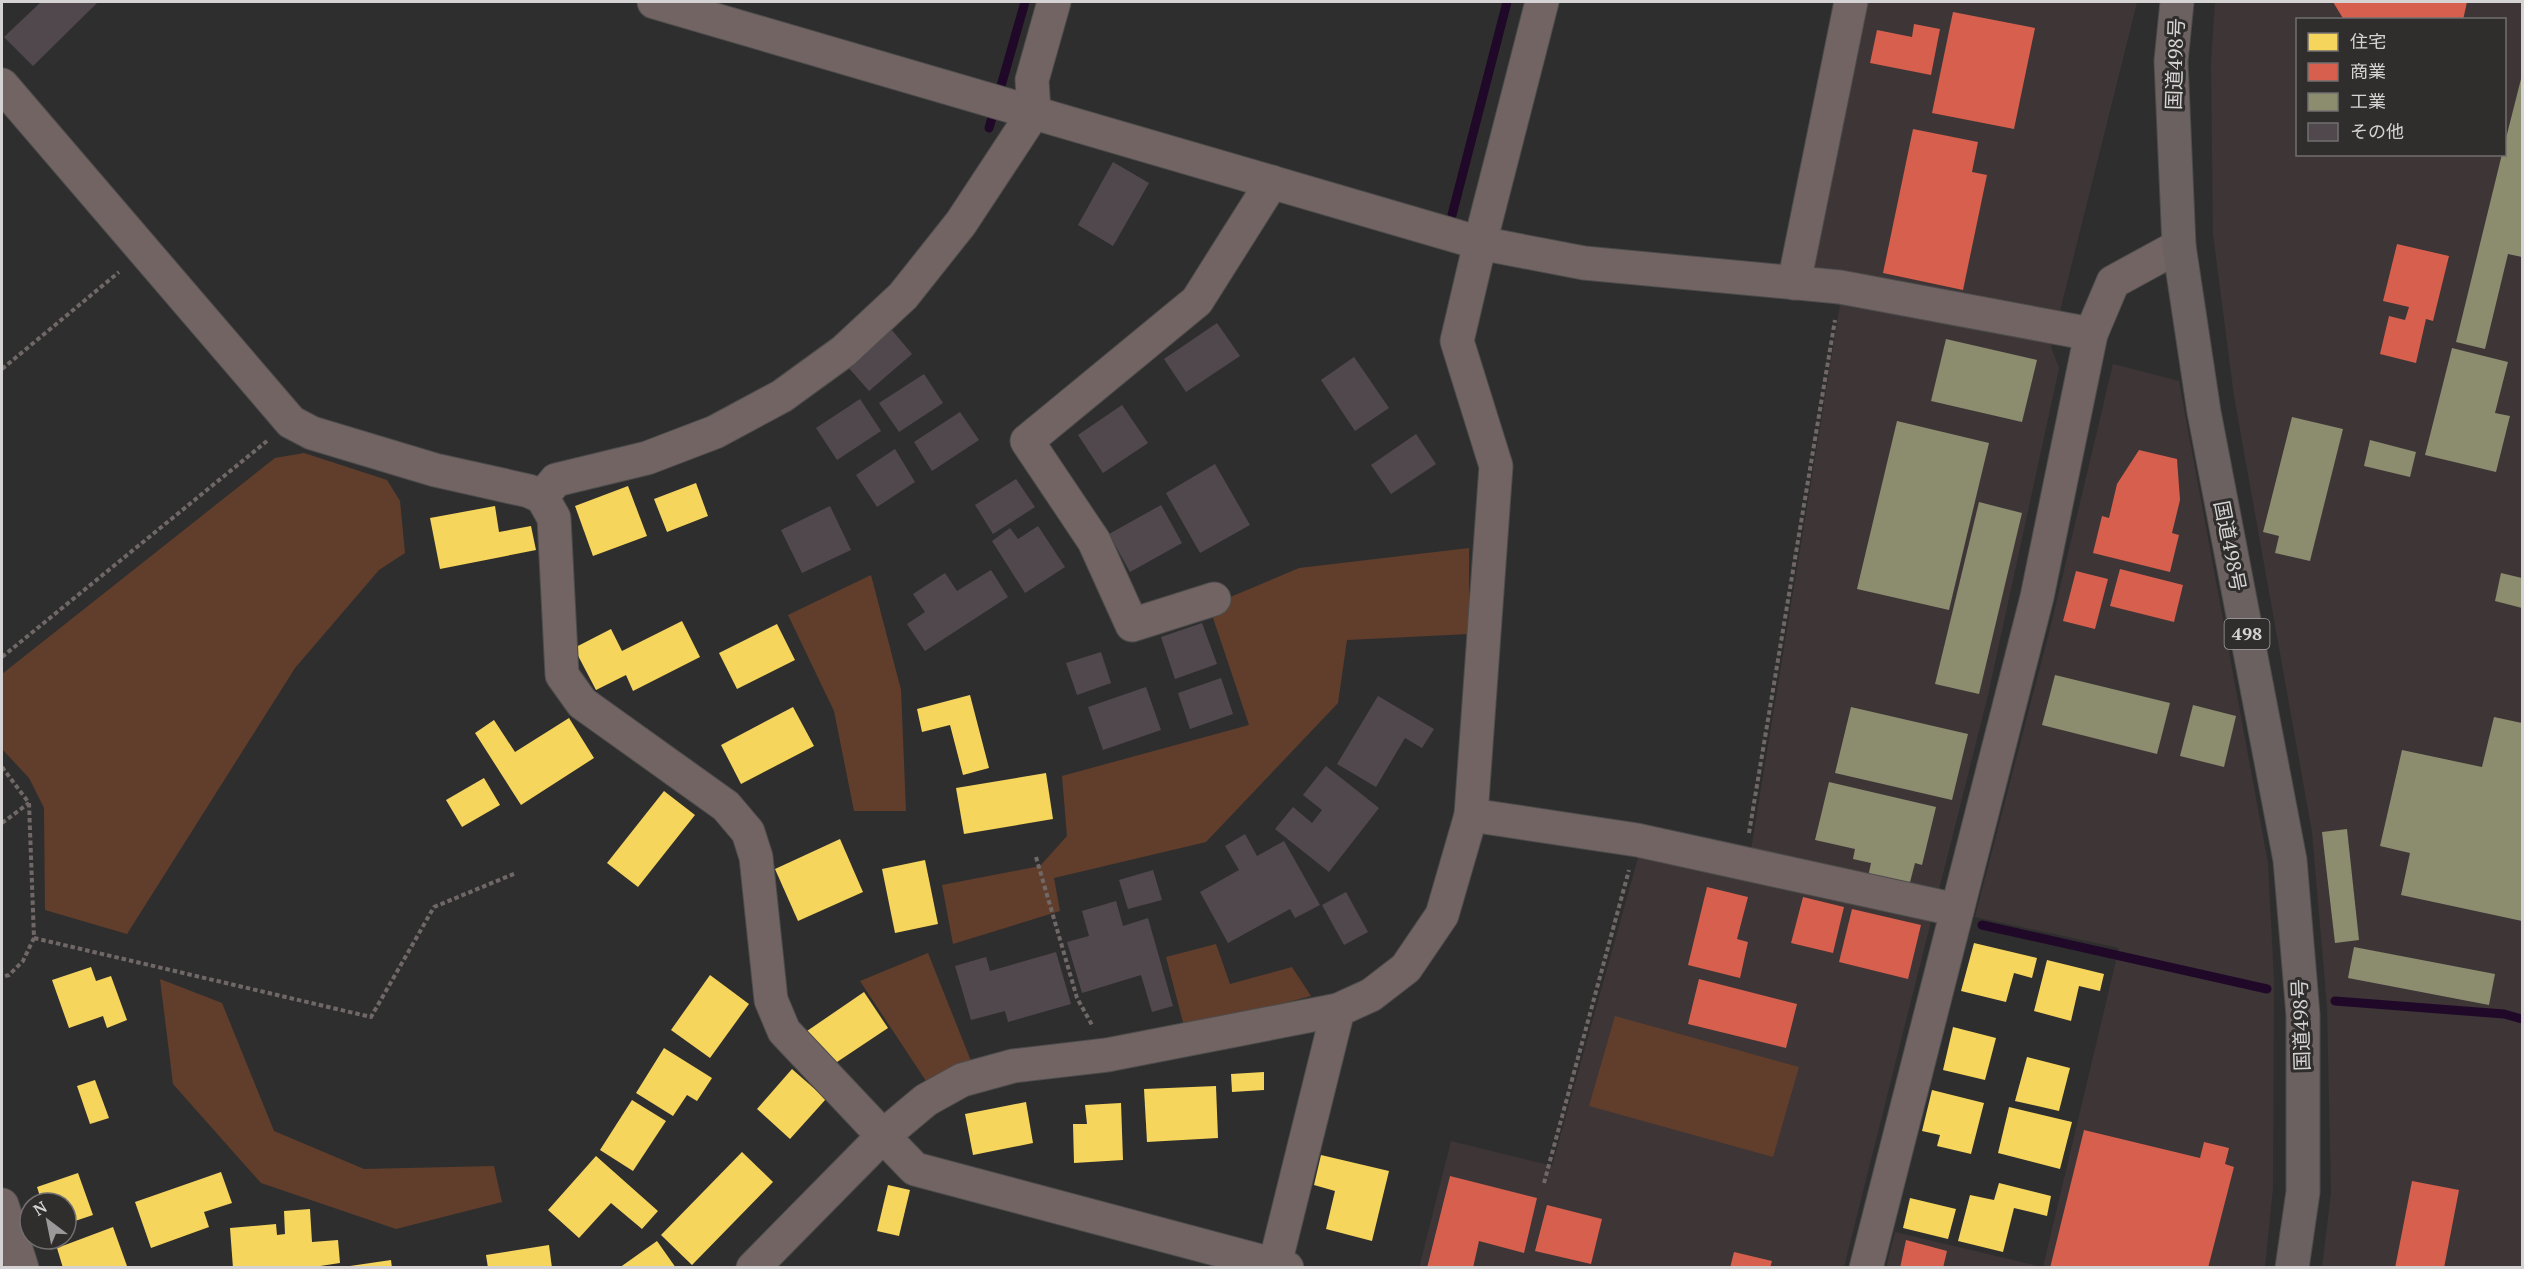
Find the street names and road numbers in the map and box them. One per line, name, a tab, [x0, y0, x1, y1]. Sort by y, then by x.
street label: 国道498号	[2159, 18, 2190, 110]
street label: 国道498号	[2208, 498, 2253, 594]
road number: 498	[2224, 619, 2270, 649]
street label: 国道498号	[2285, 979, 2316, 1071]

